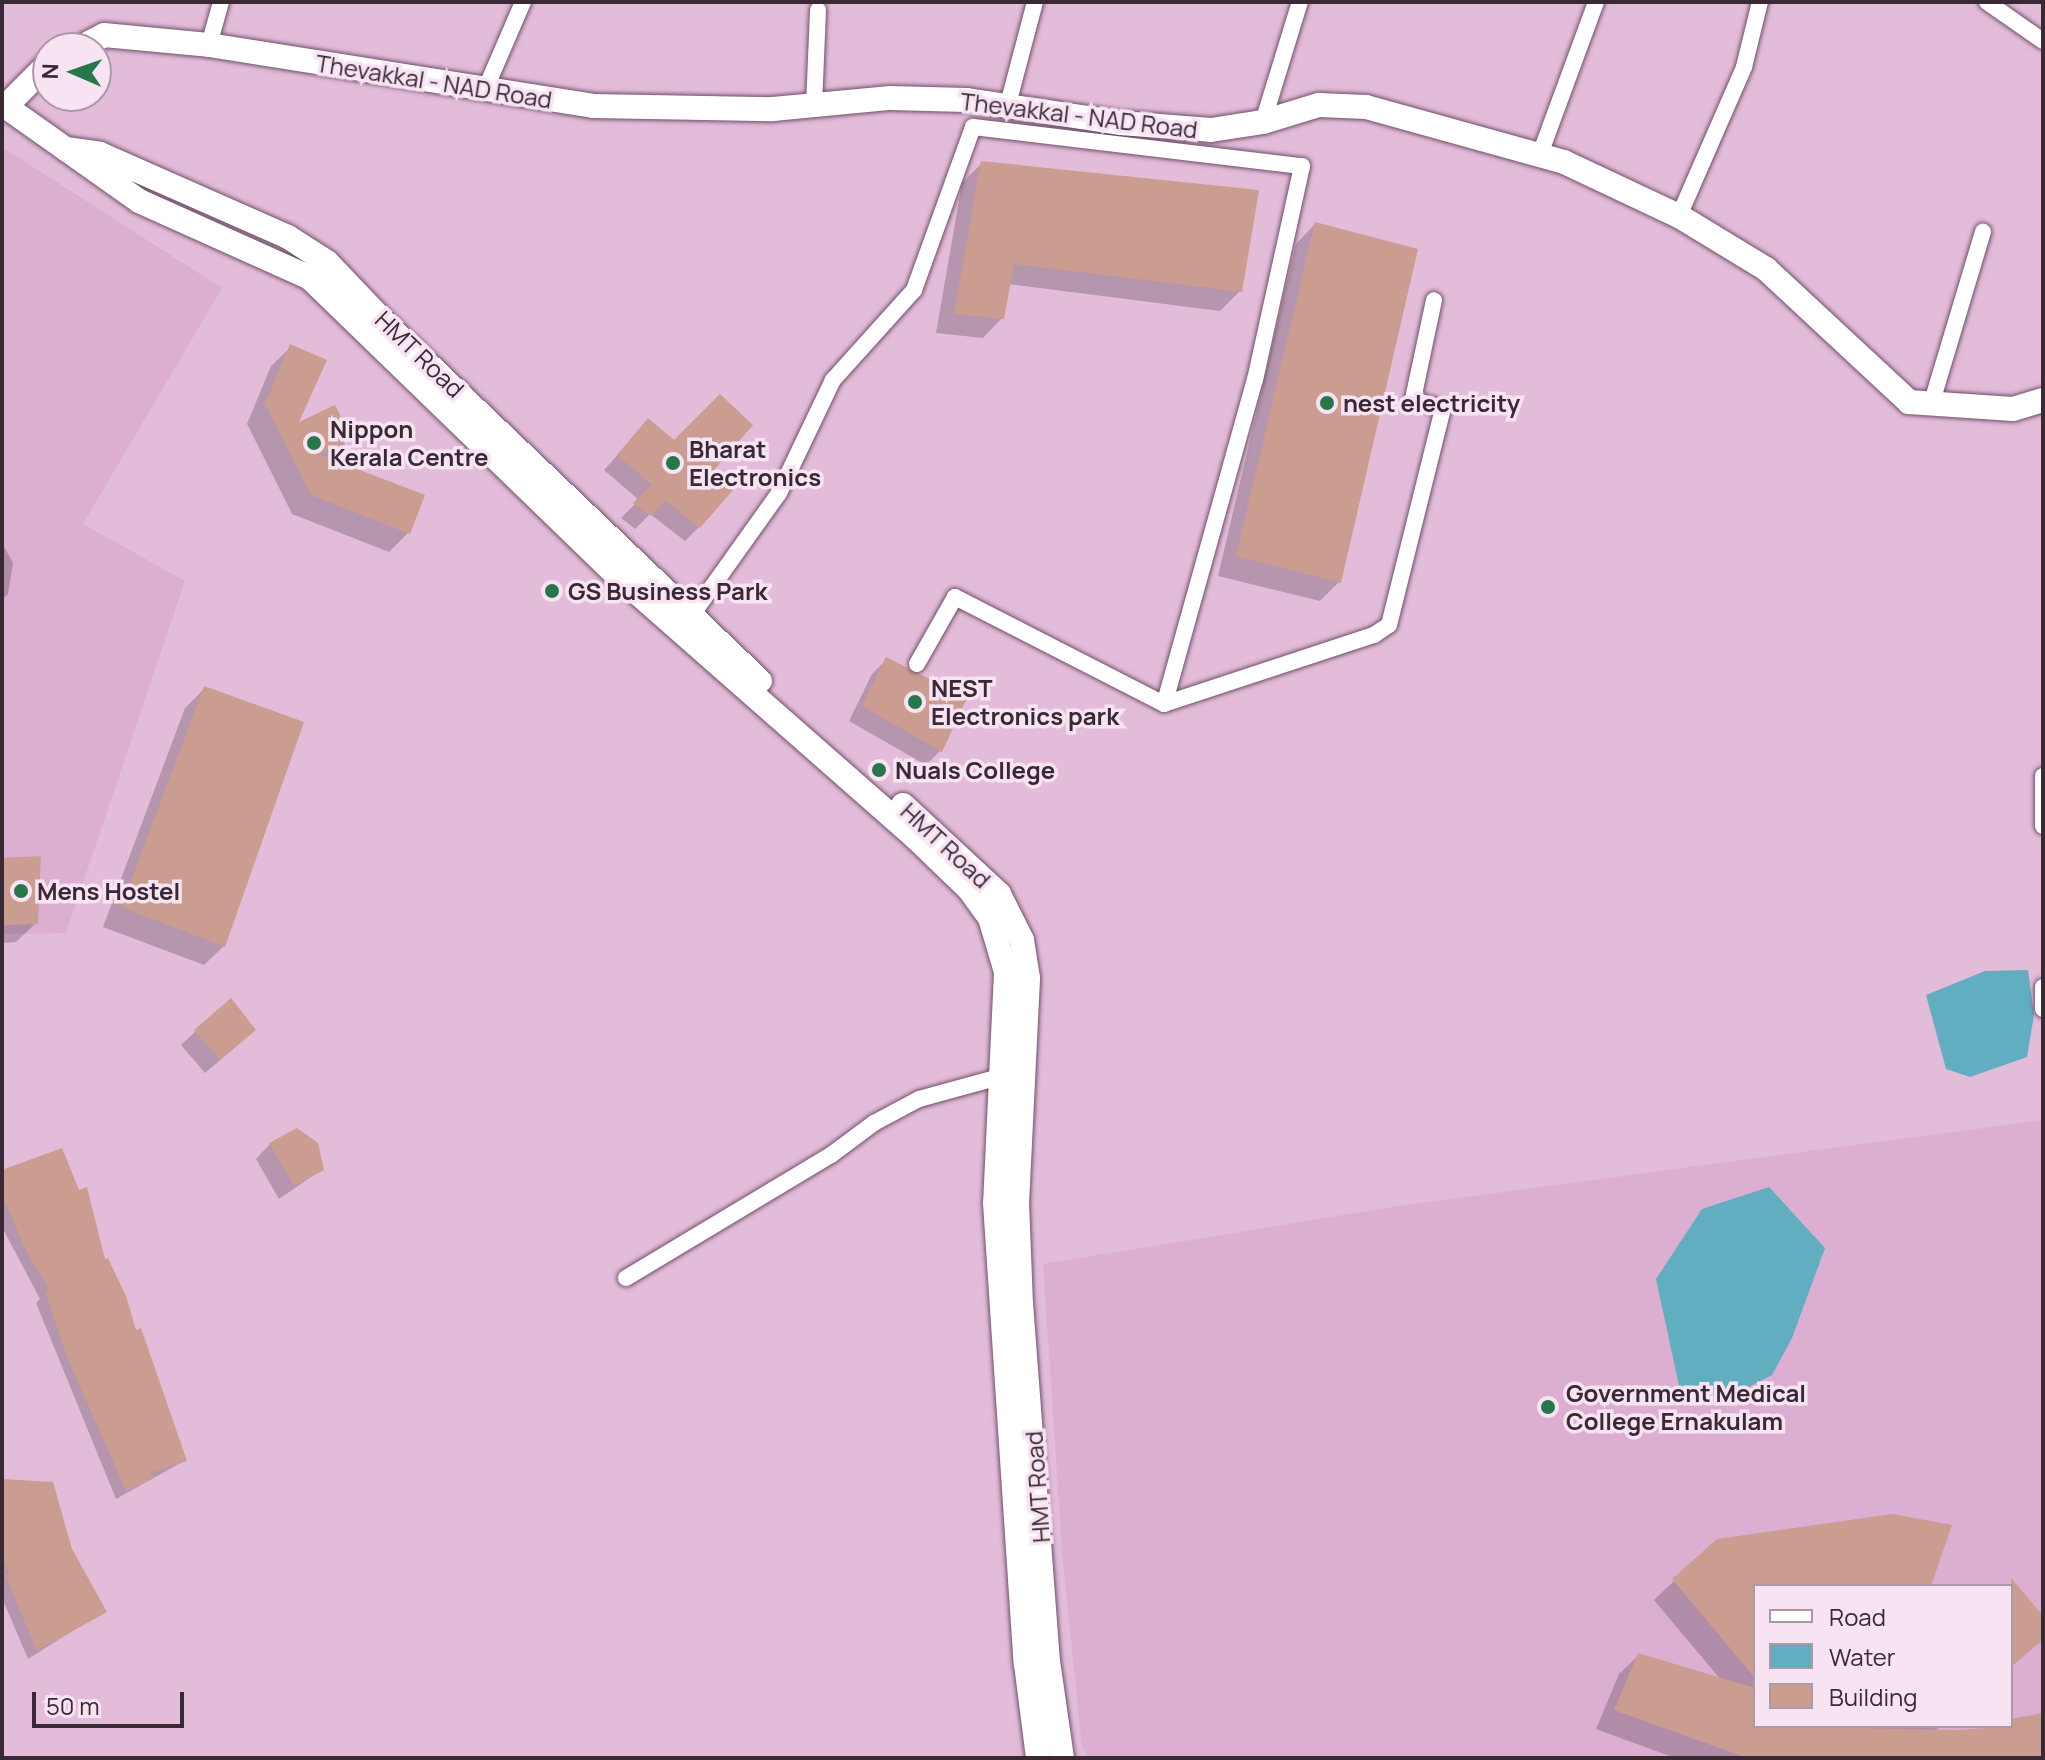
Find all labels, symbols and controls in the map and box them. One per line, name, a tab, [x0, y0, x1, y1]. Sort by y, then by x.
north arrow	[32, 32, 112, 112]
street label: Thevakkal - NAD Road	[314, 48, 554, 114]
text: N	[35, 63, 65, 80]
street label: Thevakkal - NAD Road	[959, 86, 1199, 144]
street label: HMT Road	[369, 305, 471, 403]
place label: nest electricity	[1343, 389, 1520, 417]
marker: nest electricity	[1318, 394, 1336, 412]
place label: Nippon Kerala Centre	[330, 415, 488, 471]
marker: Nippon Kerala Centre	[305, 434, 323, 452]
place label: Bharat Electronics	[689, 435, 821, 491]
marker: Bharat Electronics	[664, 454, 682, 472]
place label: GS Business Park	[568, 577, 767, 605]
marker: GS Business Park	[543, 582, 561, 600]
place label: NEST Electronics park	[931, 674, 1119, 730]
marker: NEST Electronics park	[906, 693, 924, 711]
place label: Nuals College	[895, 756, 1055, 784]
marker: Nuals College	[870, 761, 888, 779]
street label: HMT Road	[895, 796, 997, 894]
place label: Mens Hostel	[37, 877, 180, 905]
marker: Mens Hostel	[12, 882, 30, 900]
place label: Government Medical College Ernakulam	[1566, 1379, 1806, 1435]
marker: Government Medical College Ernakulam	[1537, 1396, 1559, 1418]
street label: HMT Road	[1019, 1430, 1055, 1544]
legend	[1753, 1584, 2013, 1728]
text: Road	[1829, 1600, 1886, 1633]
text: Water	[1829, 1640, 1896, 1673]
scale bar	[36, 1676, 188, 1726]
text: Building	[1829, 1680, 1917, 1713]
text: 50 m	[46, 1689, 100, 1722]

